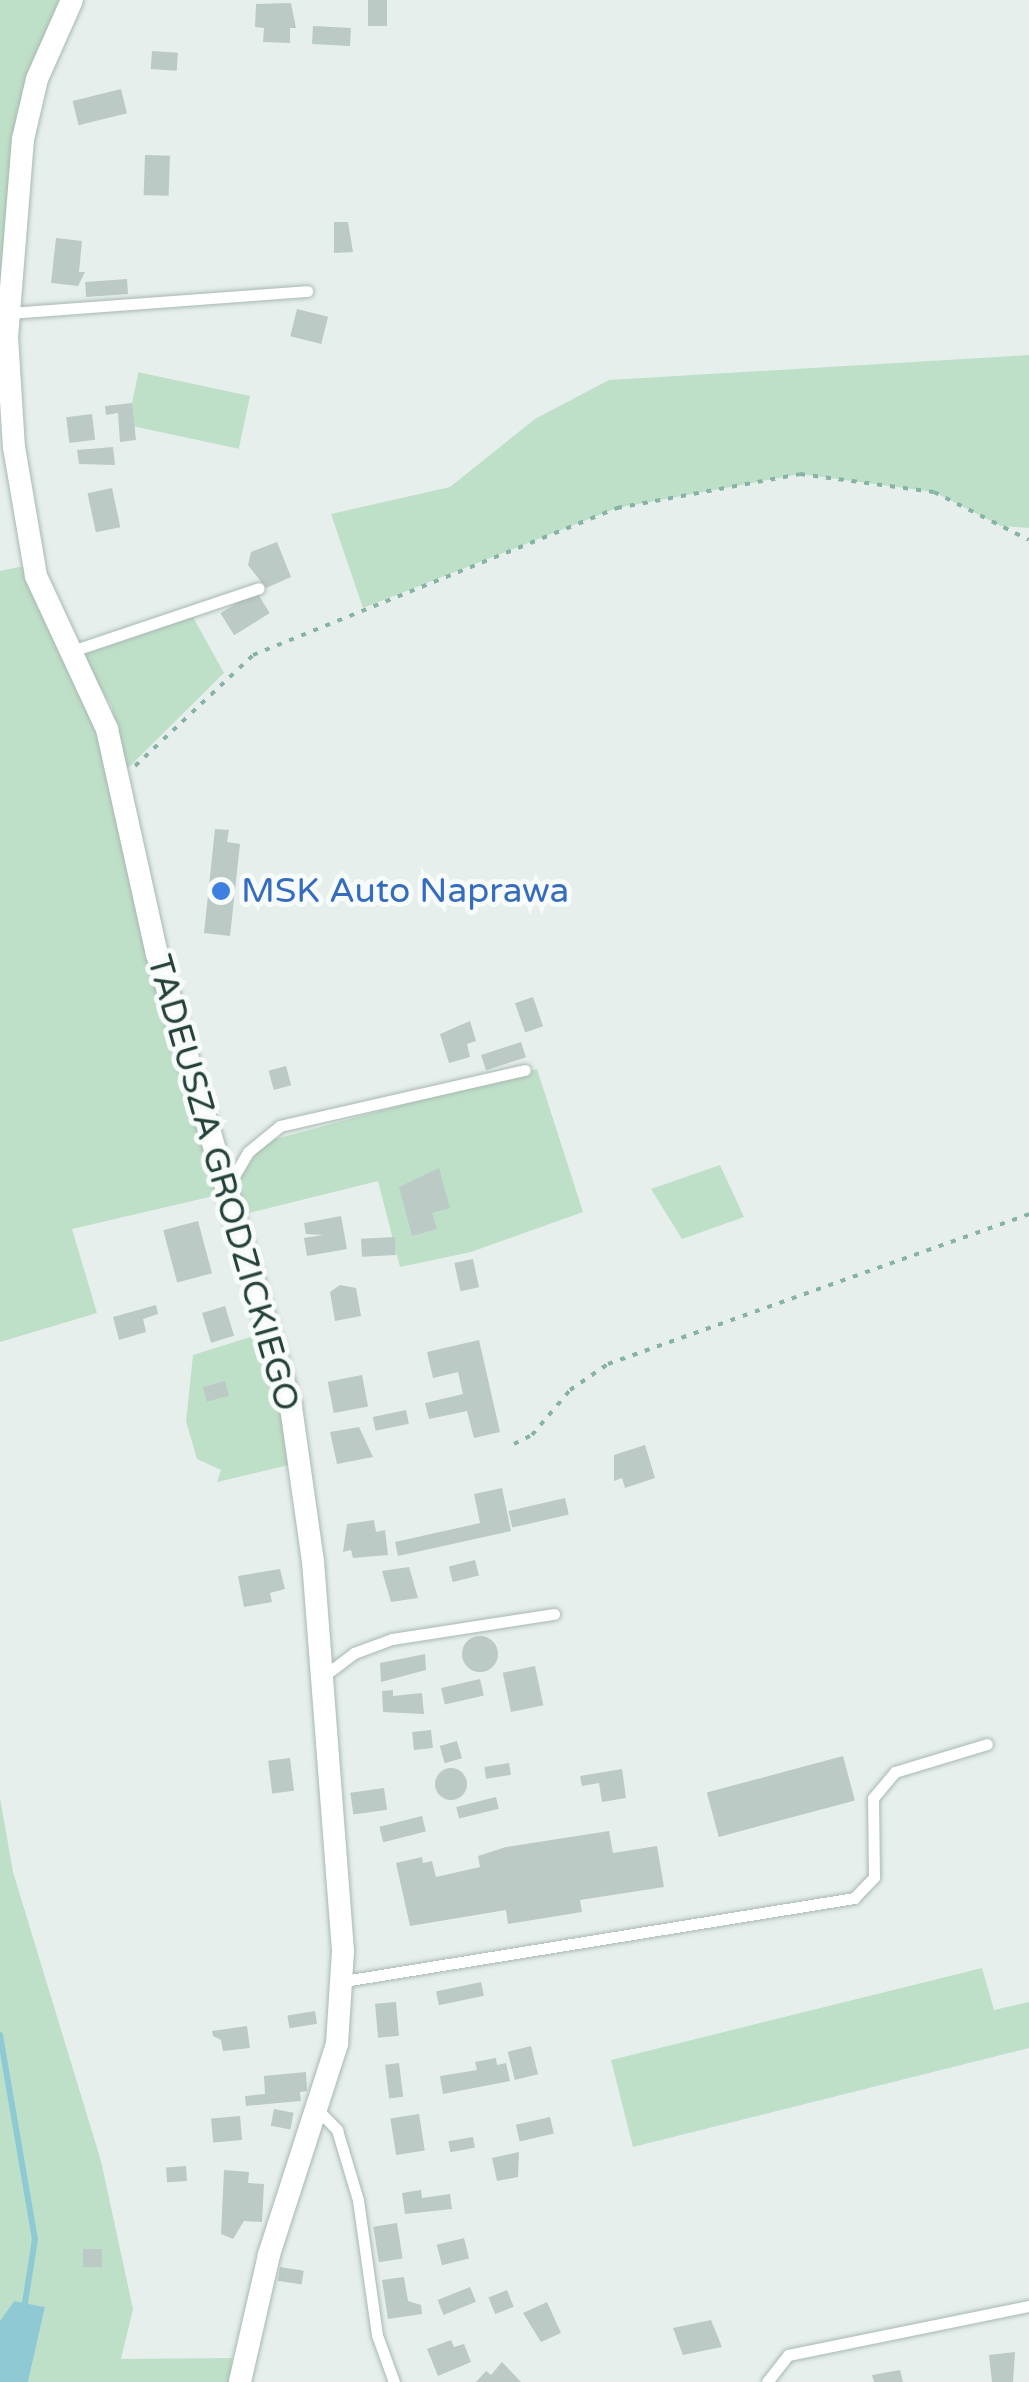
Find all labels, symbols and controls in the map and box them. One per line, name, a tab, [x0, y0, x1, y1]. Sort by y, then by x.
place label: MSK Auto Naprawa	[241, 870, 569, 912]
marker: MSK Auto Naprawa	[210, 880, 232, 902]
street label: TADEUSZA GRODZICKIEGO	[138, 950, 308, 1416]

